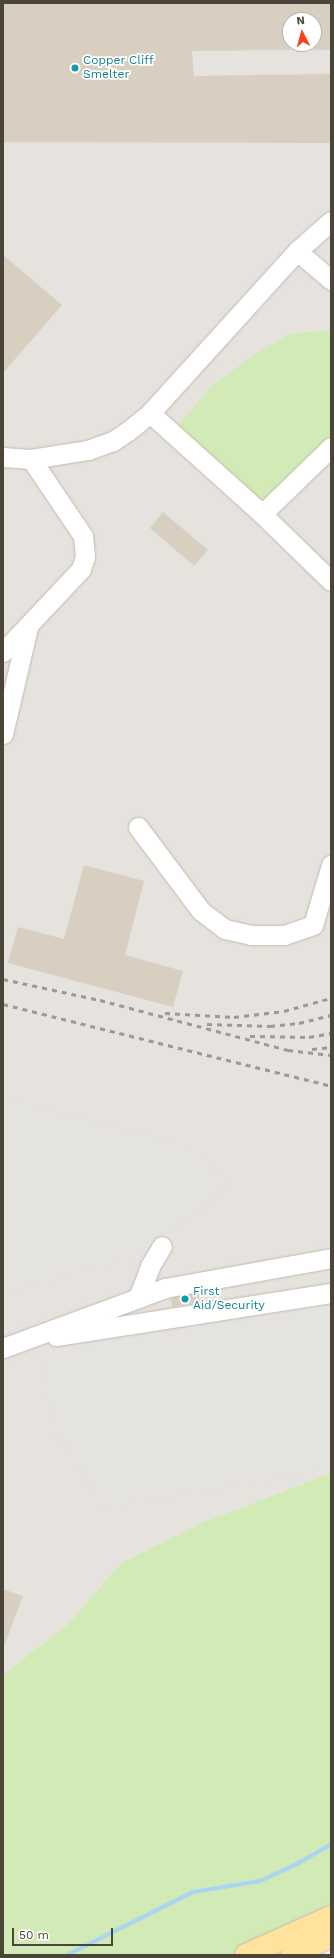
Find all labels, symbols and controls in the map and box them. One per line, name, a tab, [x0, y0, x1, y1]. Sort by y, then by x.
north arrow	[282, 12, 322, 52]
text: N	[296, 14, 306, 27]
place label: Copper Cliff Smelter	[83, 54, 154, 82]
marker: Copper Cliff Smelter	[70, 63, 80, 73]
place label: First Aid/Security	[193, 1285, 265, 1313]
marker: First Aid/Security	[180, 1294, 190, 1304]
scale bar	[14, 1920, 115, 1946]
text: 50 m	[19, 1928, 49, 1942]

